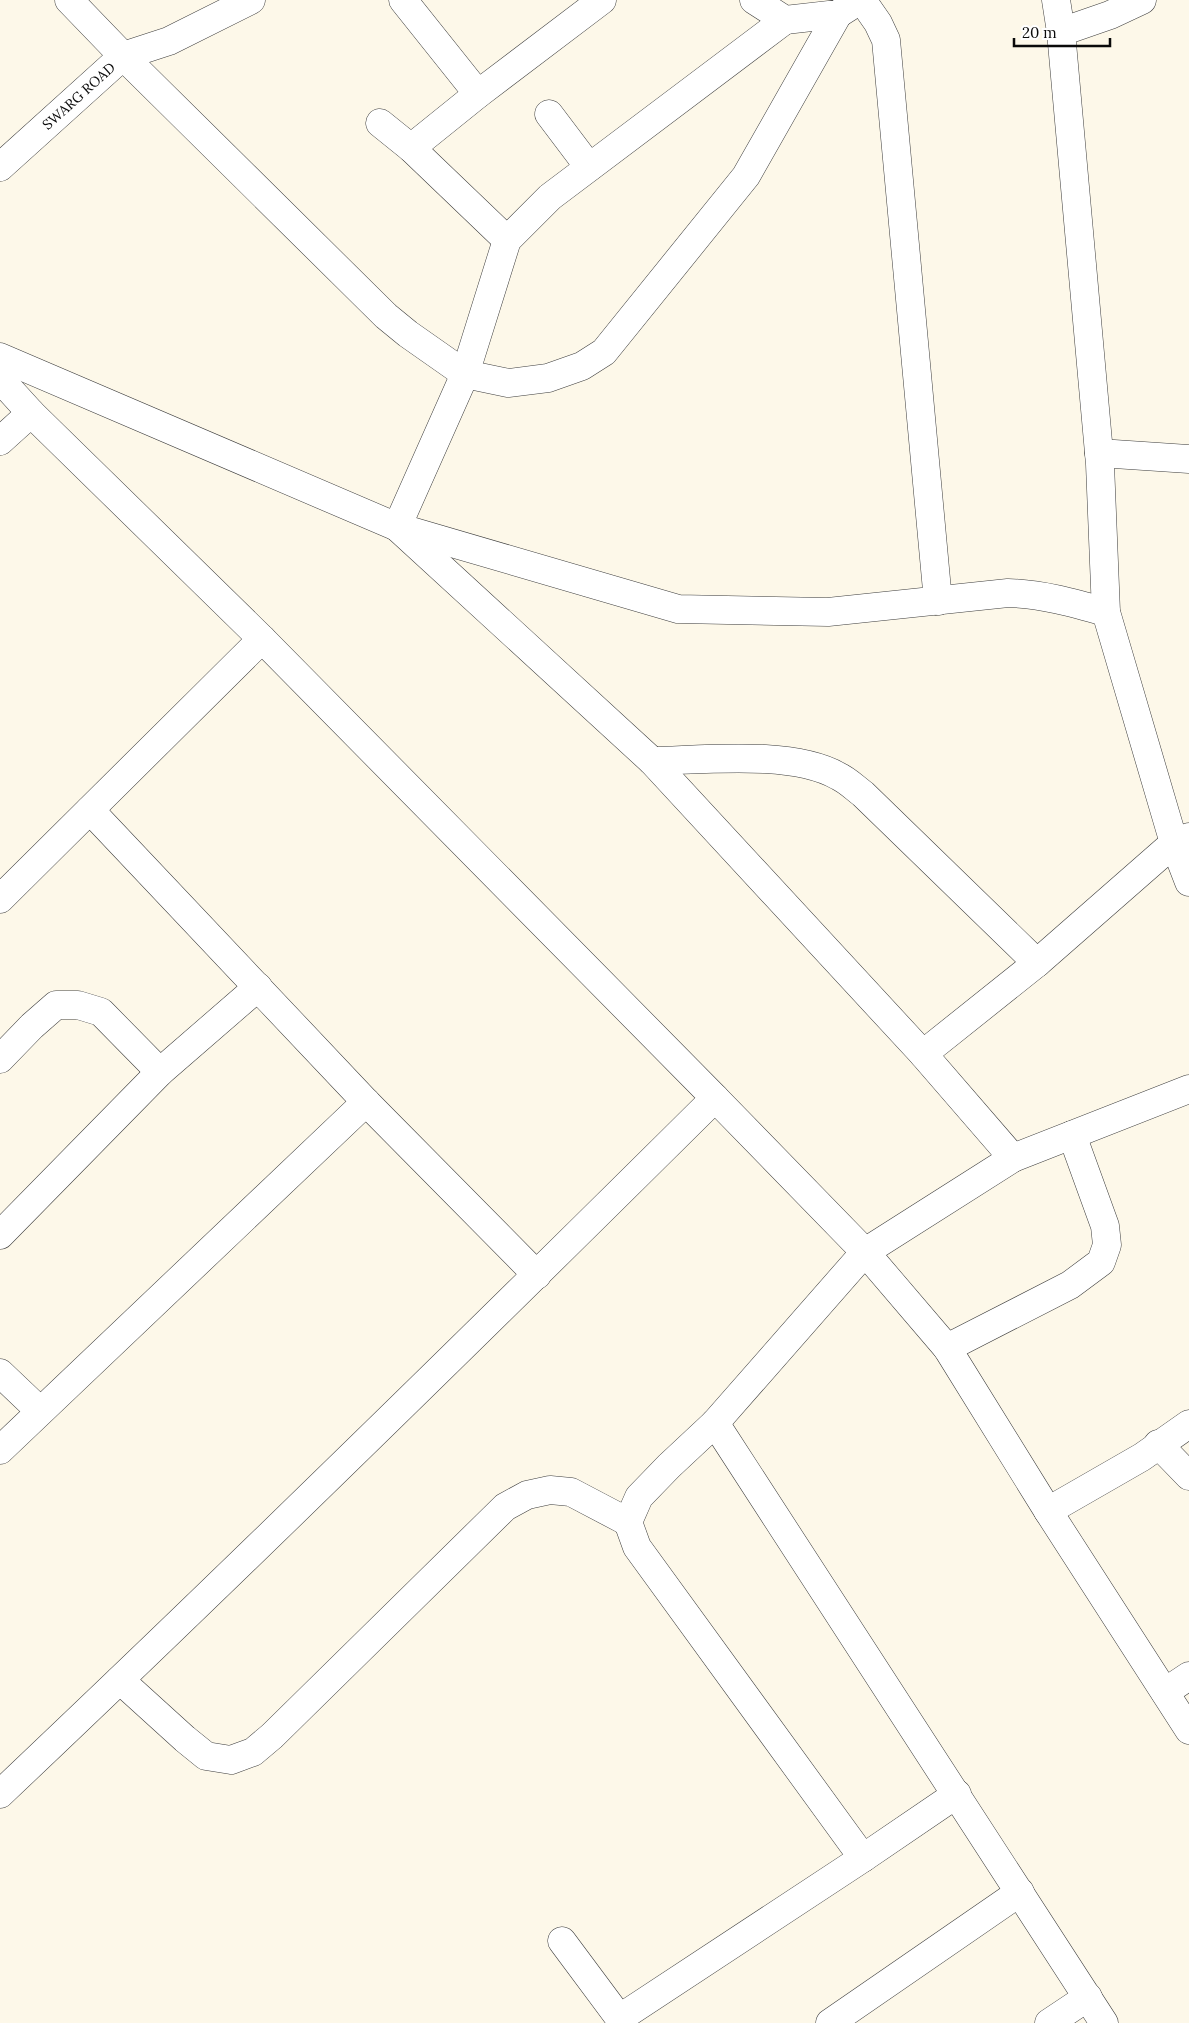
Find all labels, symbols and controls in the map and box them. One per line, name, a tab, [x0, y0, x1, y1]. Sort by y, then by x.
scale bar	[1014, 15, 1110, 47]
text: 20 m	[1022, 23, 1057, 42]
street label: SWARG ROAD	[38, 58, 119, 134]

